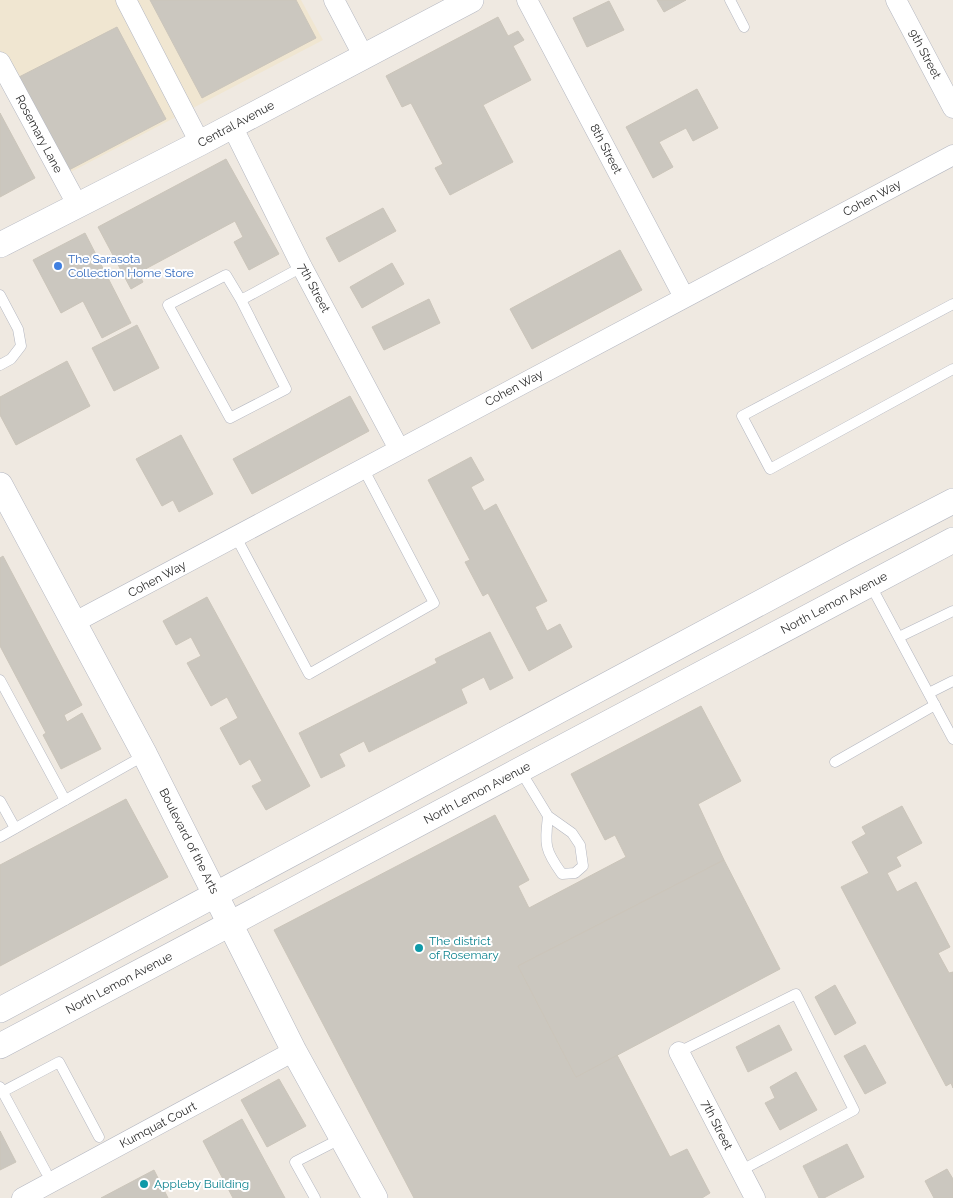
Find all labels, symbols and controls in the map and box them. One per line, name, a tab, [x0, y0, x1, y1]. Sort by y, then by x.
street label: 9th Street	[906, 27, 944, 81]
street label: Rosemary Lane	[13, 93, 65, 175]
street label: Central Avenue	[195, 98, 277, 150]
street label: 8th Street	[587, 122, 625, 176]
street label: Cohen Way	[841, 177, 904, 219]
place label: The Sarasota Collection Home Store	[68, 252, 194, 280]
marker: The Sarasota Collection Home Store	[52, 260, 64, 272]
street label: 7th Street	[295, 261, 333, 315]
street label: Cohen Way	[483, 367, 546, 409]
street label: Cohen Way	[126, 558, 189, 600]
street label: North Lemon Avenue	[778, 569, 890, 637]
street label: North Lemon Avenue	[421, 759, 533, 827]
street label: Boulevard of the Arts	[156, 786, 222, 896]
place label: The district of Rosemary	[429, 934, 499, 962]
marker: The district of Rosemary	[413, 942, 425, 954]
street label: North Lemon Avenue	[63, 949, 175, 1017]
street label: 7th Street	[699, 1098, 735, 1152]
street label: Kumquat Court	[117, 1099, 199, 1151]
place label: Appleby Building	[154, 1177, 249, 1191]
marker: Appleby Building	[138, 1178, 150, 1190]

